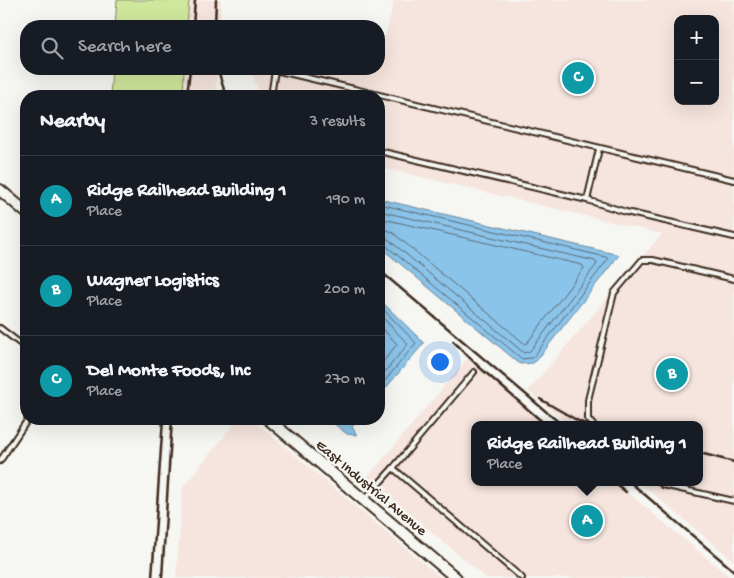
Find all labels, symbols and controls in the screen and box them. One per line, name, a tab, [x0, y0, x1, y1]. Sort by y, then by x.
map controls	[674, 15, 719, 105]
button: +	[674, 15, 719, 60]
search box	[20, 20, 385, 75]
icon: search	[38, 34, 66, 62]
text: Search here	[78, 36, 172, 59]
pin: C	[562, 59, 594, 97]
button: −	[674, 60, 719, 105]
text: Nearby	[40, 110, 105, 135]
text: 3 results	[310, 113, 365, 132]
text: Ridge Railhead Building 1	[87, 180, 287, 203]
text: A	[51, 191, 61, 210]
text: 190 m	[326, 191, 365, 210]
text: Place	[87, 203, 122, 222]
text: Wagner Logistics	[87, 270, 219, 293]
text: B	[52, 281, 60, 300]
text: 200 m	[324, 281, 365, 300]
text: Place	[87, 293, 122, 312]
your location	[427, 349, 453, 375]
pin: B	[656, 355, 688, 393]
text: Del Monte Foods, Inc	[87, 360, 250, 383]
text: C	[52, 371, 60, 390]
text: 270 m	[325, 371, 365, 390]
text: Place	[87, 383, 122, 402]
popup	[471, 421, 703, 486]
text: Ridge Railhead Building 1	[487, 433, 687, 456]
street label: East Industrial Avenue	[311, 437, 430, 541]
text: Place	[487, 456, 522, 475]
pin: A	[571, 502, 603, 540]

